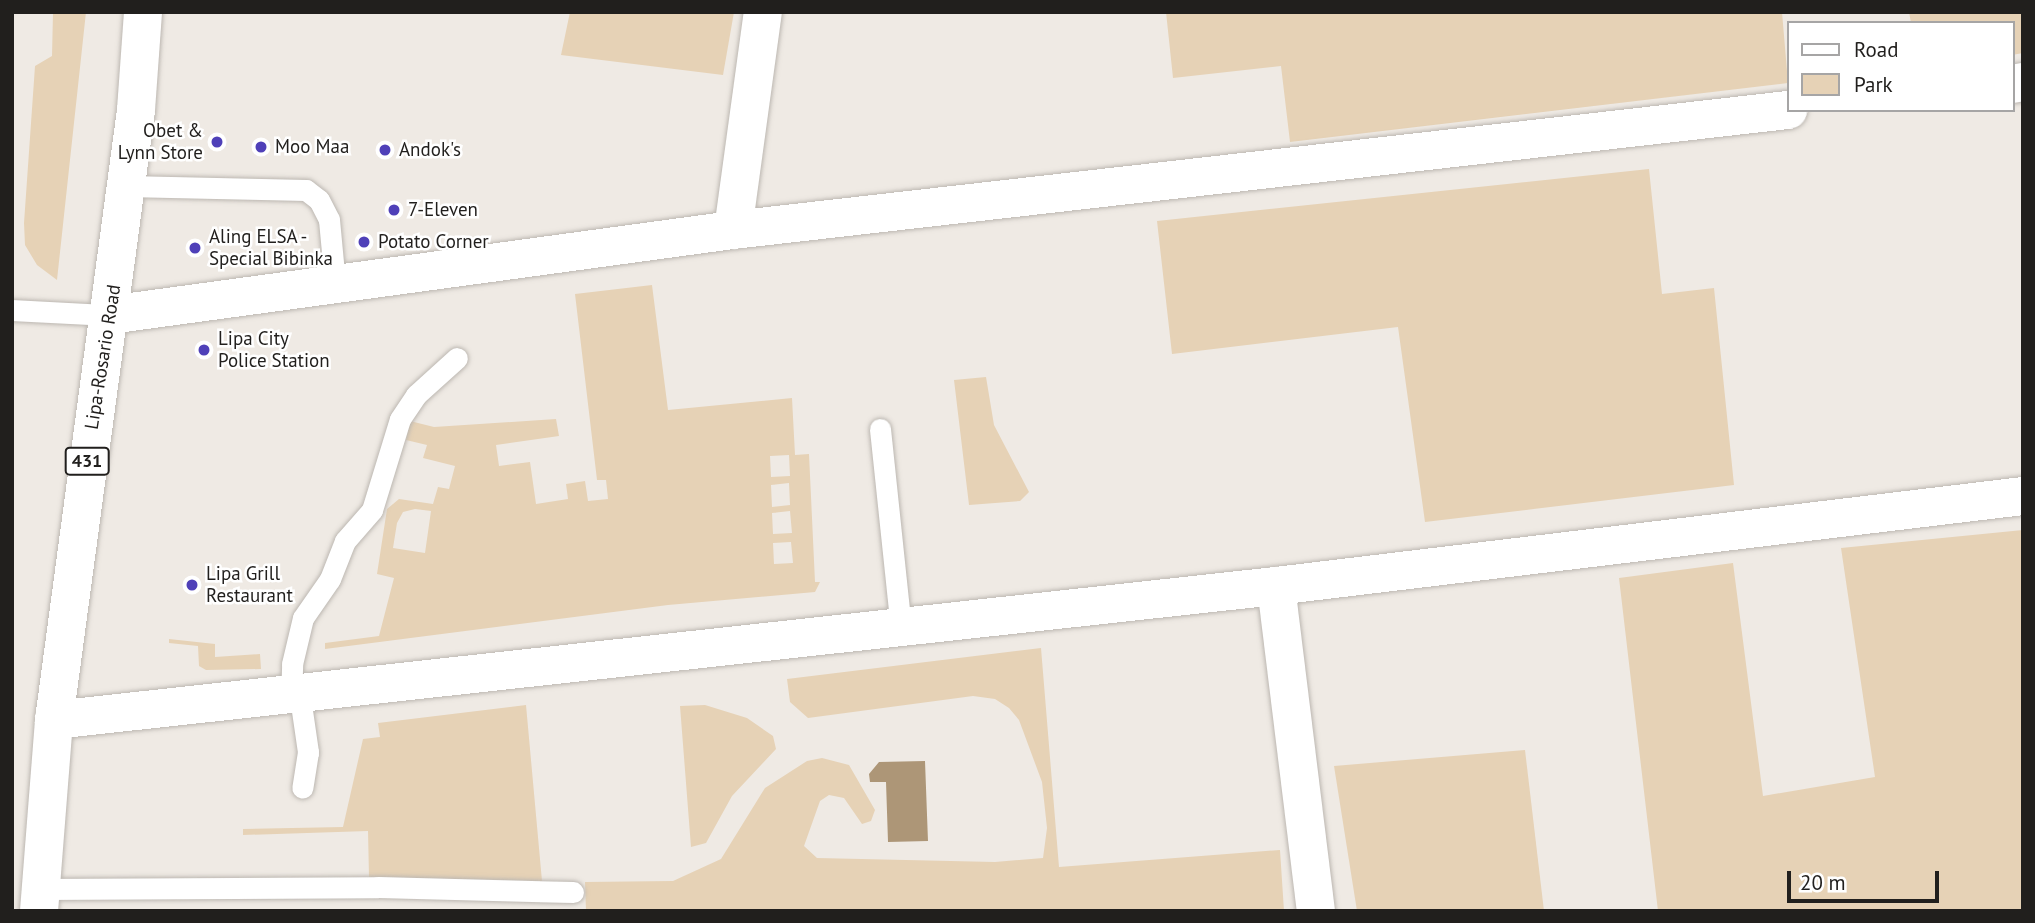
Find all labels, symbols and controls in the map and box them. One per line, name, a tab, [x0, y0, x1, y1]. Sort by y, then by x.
legend	[1786, 21, 2014, 112]
text: Road	[1854, 36, 1898, 63]
text: Park	[1854, 71, 1893, 98]
place label: Obet & Lynn Store	[118, 120, 203, 164]
marker: Obet & Lynn Store	[209, 134, 225, 150]
place label: Moo Maa	[275, 136, 349, 158]
marker: Moo Maa	[253, 139, 269, 155]
place label: Andok's	[399, 139, 461, 161]
marker: Andok's	[377, 142, 393, 158]
place label: 7-Eleven	[408, 199, 478, 221]
marker: 7-Eleven	[386, 202, 402, 218]
place label: Aling ELSA - Special Bibinka	[209, 226, 333, 270]
place label: Potato Corner	[378, 231, 489, 253]
marker: Potato Corner	[356, 234, 372, 250]
marker: Aling ELSA - Special Bibinka	[187, 240, 203, 256]
street label: Lipa-Rosario Road	[80, 283, 126, 431]
place label: Lipa City Police Station	[218, 328, 330, 372]
marker: Lipa City Police Station	[196, 342, 212, 358]
road number: 431	[64, 447, 110, 476]
place label: Lipa Grill Restaurant	[206, 563, 293, 607]
marker: Lipa Grill Restaurant	[184, 577, 200, 593]
scale bar	[1790, 856, 1942, 900]
text: 20 m	[1800, 869, 1846, 896]

